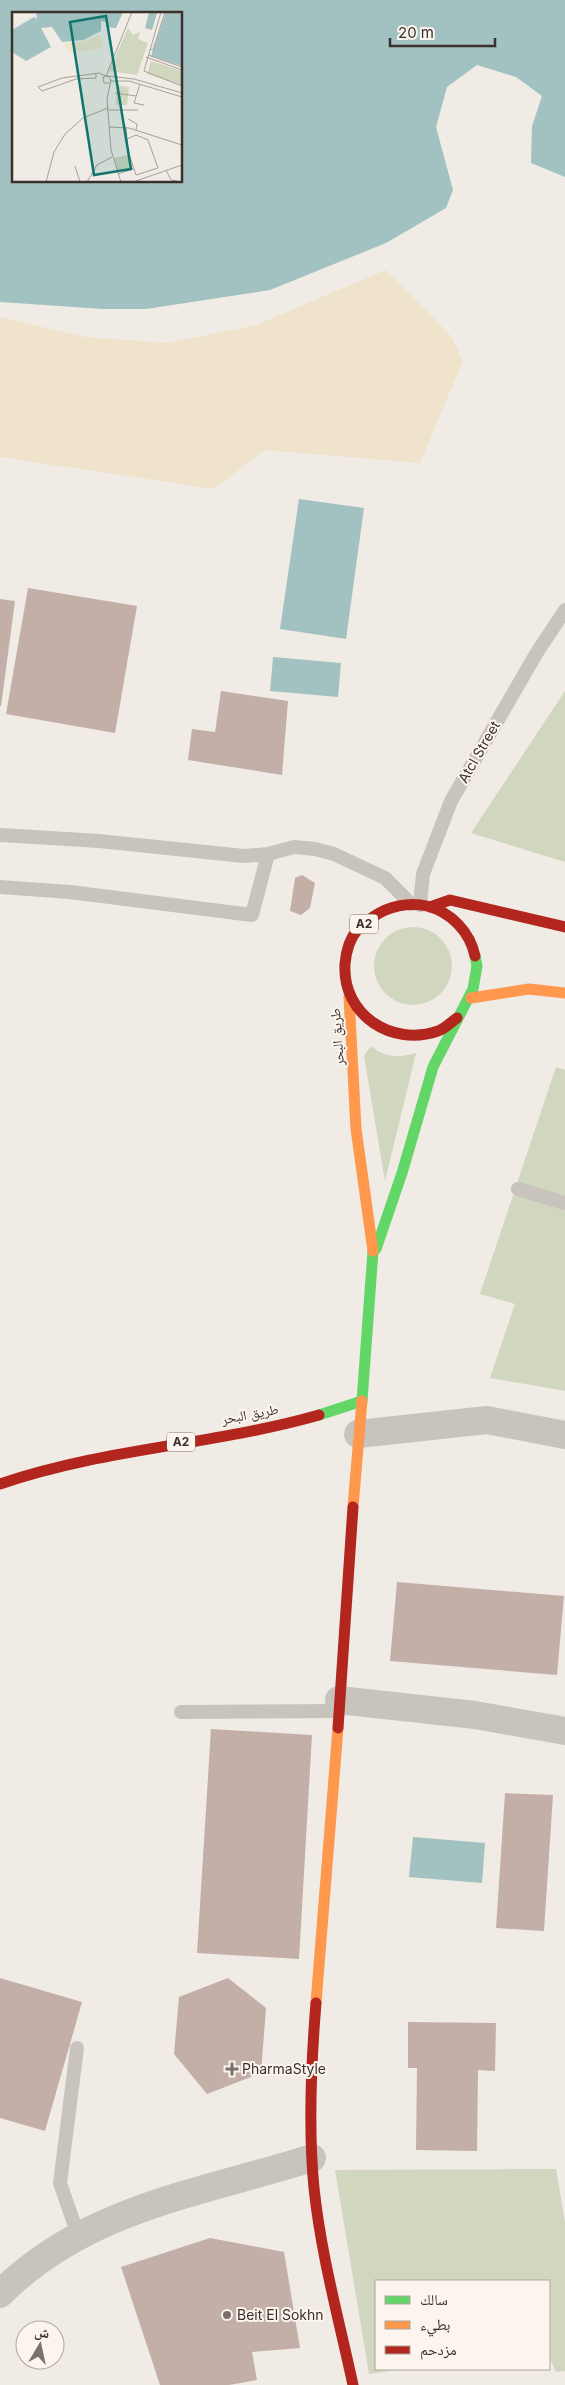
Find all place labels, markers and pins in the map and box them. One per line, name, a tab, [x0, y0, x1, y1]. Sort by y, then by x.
place label: PharmaStyle	[242, 2060, 326, 2077]
marker: PharmaStyle	[226, 2063, 238, 2075]
place label: Beit El Sokhn	[237, 2306, 324, 2323]
marker: Beit El Sokhn	[221, 2309, 233, 2321]

